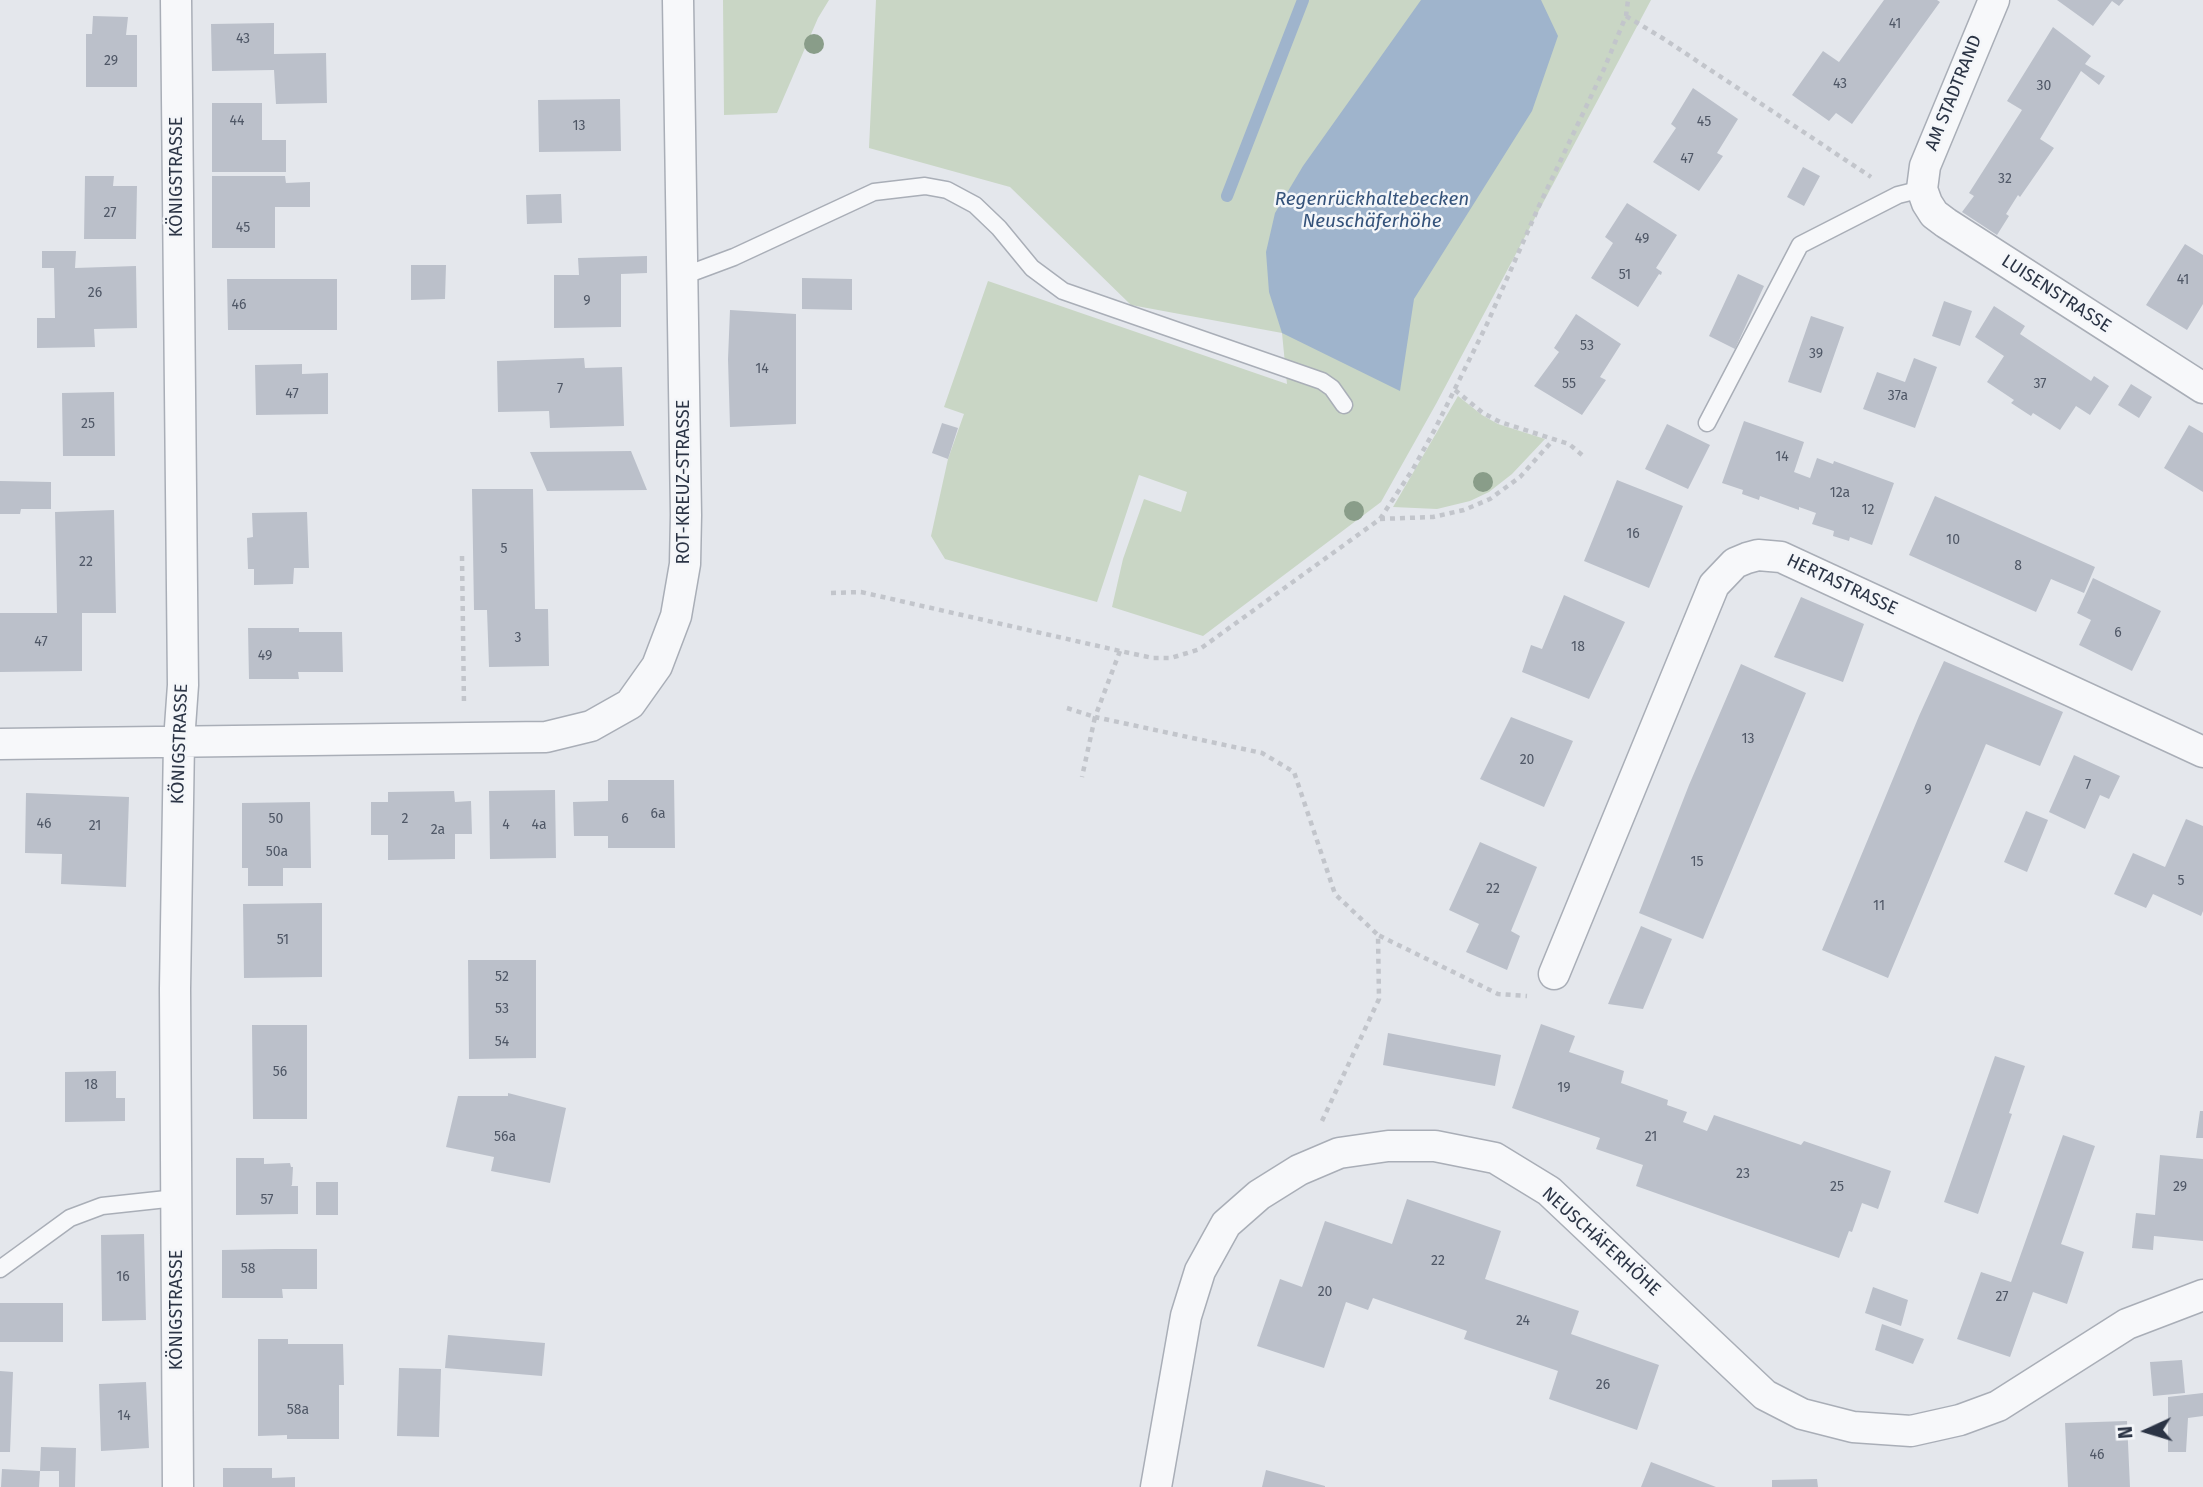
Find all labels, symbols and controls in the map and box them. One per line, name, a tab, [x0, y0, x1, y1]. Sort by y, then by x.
house number: 41	[1889, 16, 1901, 32]
house number: 43	[236, 31, 250, 47]
street label: AM STADTRAND	[1921, 32, 1987, 154]
house number: 29	[104, 53, 118, 69]
house number: 43	[1833, 76, 1847, 92]
house number: 30	[2037, 78, 2051, 94]
house number: 44	[230, 113, 244, 129]
house number: 45	[1697, 114, 1711, 130]
street label: KÖNIGSTRASSE	[166, 117, 188, 237]
house number: 13	[572, 118, 586, 134]
house number: 47	[1680, 151, 1694, 167]
house number: 32	[1998, 171, 2012, 187]
water label: Regenrückhaltebecken Neuschäferhöhe	[1275, 189, 1469, 233]
house number: 27	[103, 205, 117, 221]
house number: 45	[236, 220, 250, 236]
house number: 49	[1635, 231, 1649, 247]
street label: LUISENSTRASSE	[1997, 251, 2115, 337]
house number: 51	[1619, 267, 1631, 283]
house number: 41	[2177, 272, 2189, 288]
house number: 26	[88, 285, 102, 301]
house number: 9	[583, 293, 591, 309]
house number: 46	[232, 297, 246, 313]
house number: 53	[1580, 338, 1594, 354]
house number: 39	[1809, 346, 1823, 362]
house number: 14	[755, 361, 769, 377]
house number: 55	[1562, 376, 1576, 392]
house number: 37	[2033, 376, 2047, 392]
house number: 7	[557, 381, 563, 397]
house number: 47	[285, 386, 299, 402]
house number: 37a	[1888, 388, 1908, 404]
street label: ROT-KREUZ-STRASSE	[673, 400, 695, 564]
house number: 25	[81, 416, 95, 432]
house number: 14	[1775, 449, 1789, 465]
house number: 12a	[1830, 485, 1850, 501]
house number: 12	[1862, 502, 1874, 518]
house number: 16	[1626, 526, 1640, 542]
house number: 10	[1946, 532, 1960, 548]
house number: 5	[500, 541, 508, 557]
street label: HERTASTRASSE	[1783, 550, 1901, 620]
house number: 22	[79, 554, 93, 570]
house number: 8	[2014, 558, 2022, 574]
house number: 6	[2114, 625, 2122, 641]
house number: 3	[515, 630, 521, 646]
house number: 47	[34, 634, 48, 650]
house number: 18	[1571, 639, 1585, 655]
house number: 49	[258, 648, 272, 664]
street label: KÖNIGSTRASSE	[167, 683, 193, 805]
house number: 13	[1741, 731, 1755, 747]
house number: 20	[1520, 752, 1534, 768]
house number: 7	[2085, 777, 2091, 793]
house number: 9	[1924, 782, 1932, 798]
house number: 6a	[650, 806, 666, 822]
house number: 50	[269, 811, 283, 827]
house number: 2	[402, 811, 408, 827]
house number: 6	[621, 811, 629, 827]
house number: 46	[37, 816, 51, 832]
house number: 4	[502, 817, 510, 833]
house number: 4a	[531, 817, 547, 833]
house number: 21	[89, 818, 101, 834]
house number: 2a	[431, 822, 445, 838]
house number: 50a	[266, 844, 288, 860]
house number: 15	[1690, 854, 1704, 870]
house number: 5	[2177, 873, 2185, 889]
house number: 22	[1486, 881, 1500, 897]
house number: 11	[1873, 898, 1885, 914]
house number: 51	[277, 932, 289, 948]
house number: 52	[495, 969, 509, 985]
house number: 53	[495, 1001, 509, 1017]
house number: 54	[495, 1034, 509, 1050]
house number: 56	[273, 1064, 287, 1080]
house number: 18	[84, 1077, 98, 1093]
house number: 19	[1557, 1080, 1571, 1096]
house number: 56a	[494, 1129, 516, 1145]
house number: 21	[1645, 1129, 1657, 1145]
house number: 23	[1736, 1166, 1750, 1182]
house number: 25	[1830, 1179, 1844, 1195]
house number: 29	[2173, 1179, 2187, 1195]
street label: NEUSCHÄFERHÖHE	[1537, 1183, 1665, 1301]
house number: 57	[261, 1192, 273, 1208]
street label: KÖNIGSTRASSE	[166, 1250, 188, 1370]
house number: 22	[1431, 1253, 1445, 1269]
house number: 58	[241, 1261, 255, 1277]
house number: 16	[116, 1269, 130, 1285]
house number: 20	[1318, 1284, 1332, 1300]
house number: 27	[1995, 1289, 2009, 1305]
house number: 24	[1516, 1313, 1530, 1329]
house number: 26	[1596, 1377, 1610, 1393]
north arrow	[2112, 1396, 2182, 1466]
house number: 58a	[287, 1402, 309, 1418]
house number: 14	[117, 1408, 131, 1424]
text: N	[2114, 1425, 2137, 1440]
house number: 46	[2090, 1447, 2104, 1463]

